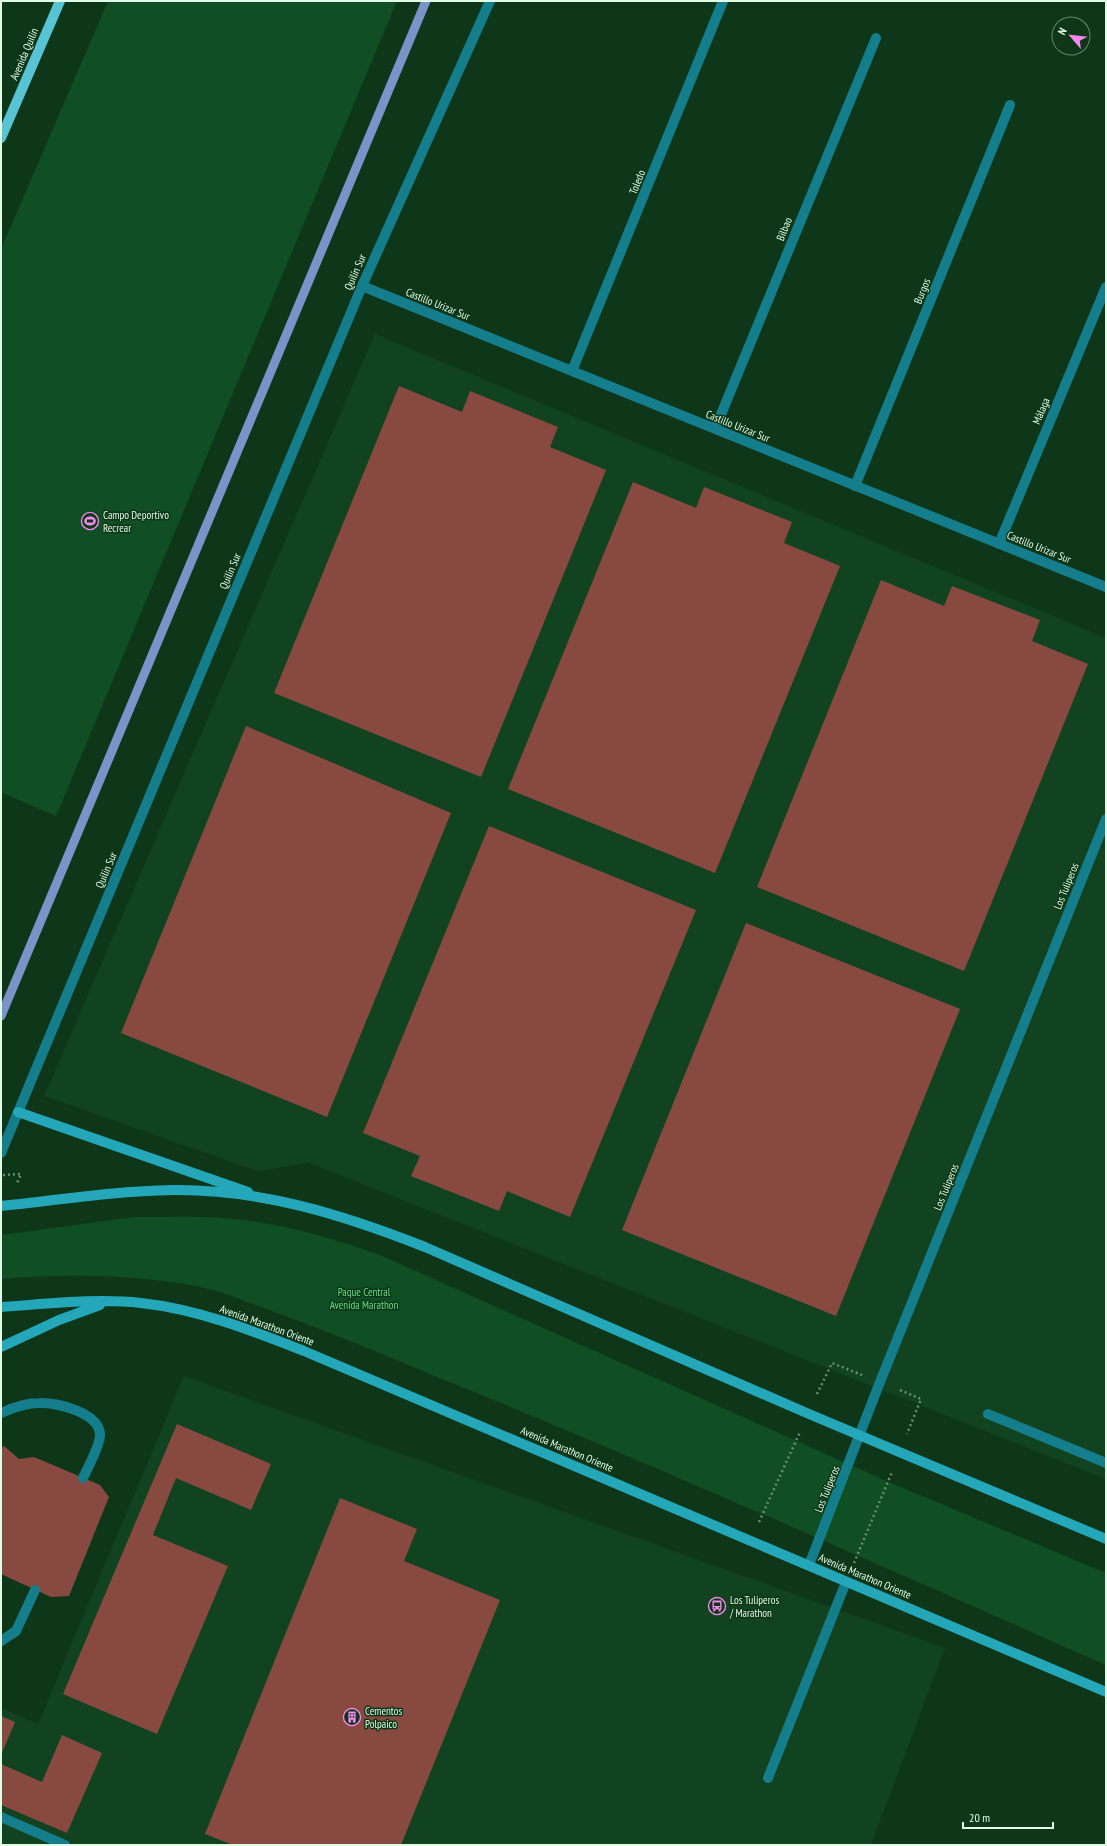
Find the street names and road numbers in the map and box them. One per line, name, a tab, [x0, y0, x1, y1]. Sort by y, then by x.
street label: Avenida Quilín	[7, 26, 41, 82]
street label: Toledo	[626, 167, 648, 196]
street label: Bilbao	[773, 215, 795, 243]
street label: Quilín Sur	[341, 252, 369, 292]
street label: Burgos	[911, 276, 933, 306]
street label: Castillo Urizar Sur	[404, 285, 472, 323]
street label: Málaga	[1029, 396, 1053, 426]
street label: Castillo Urizar Sur	[704, 407, 772, 445]
street label: Castillo Urizar Sur	[1005, 528, 1073, 566]
street label: Quilín Sur	[216, 551, 244, 591]
street label: Quilín Sur	[92, 850, 120, 890]
street label: Los Tuliperos	[1050, 860, 1082, 911]
street label: Los Tuliperos	[930, 1161, 962, 1212]
street label: Avenida Marathon Oriente	[218, 1301, 316, 1349]
street label: Avenida Marathon Oriente	[519, 1423, 616, 1475]
street label: Los Tuliperos	[811, 1463, 843, 1514]
street label: Avenida Marathon Oriente	[817, 1550, 914, 1602]

